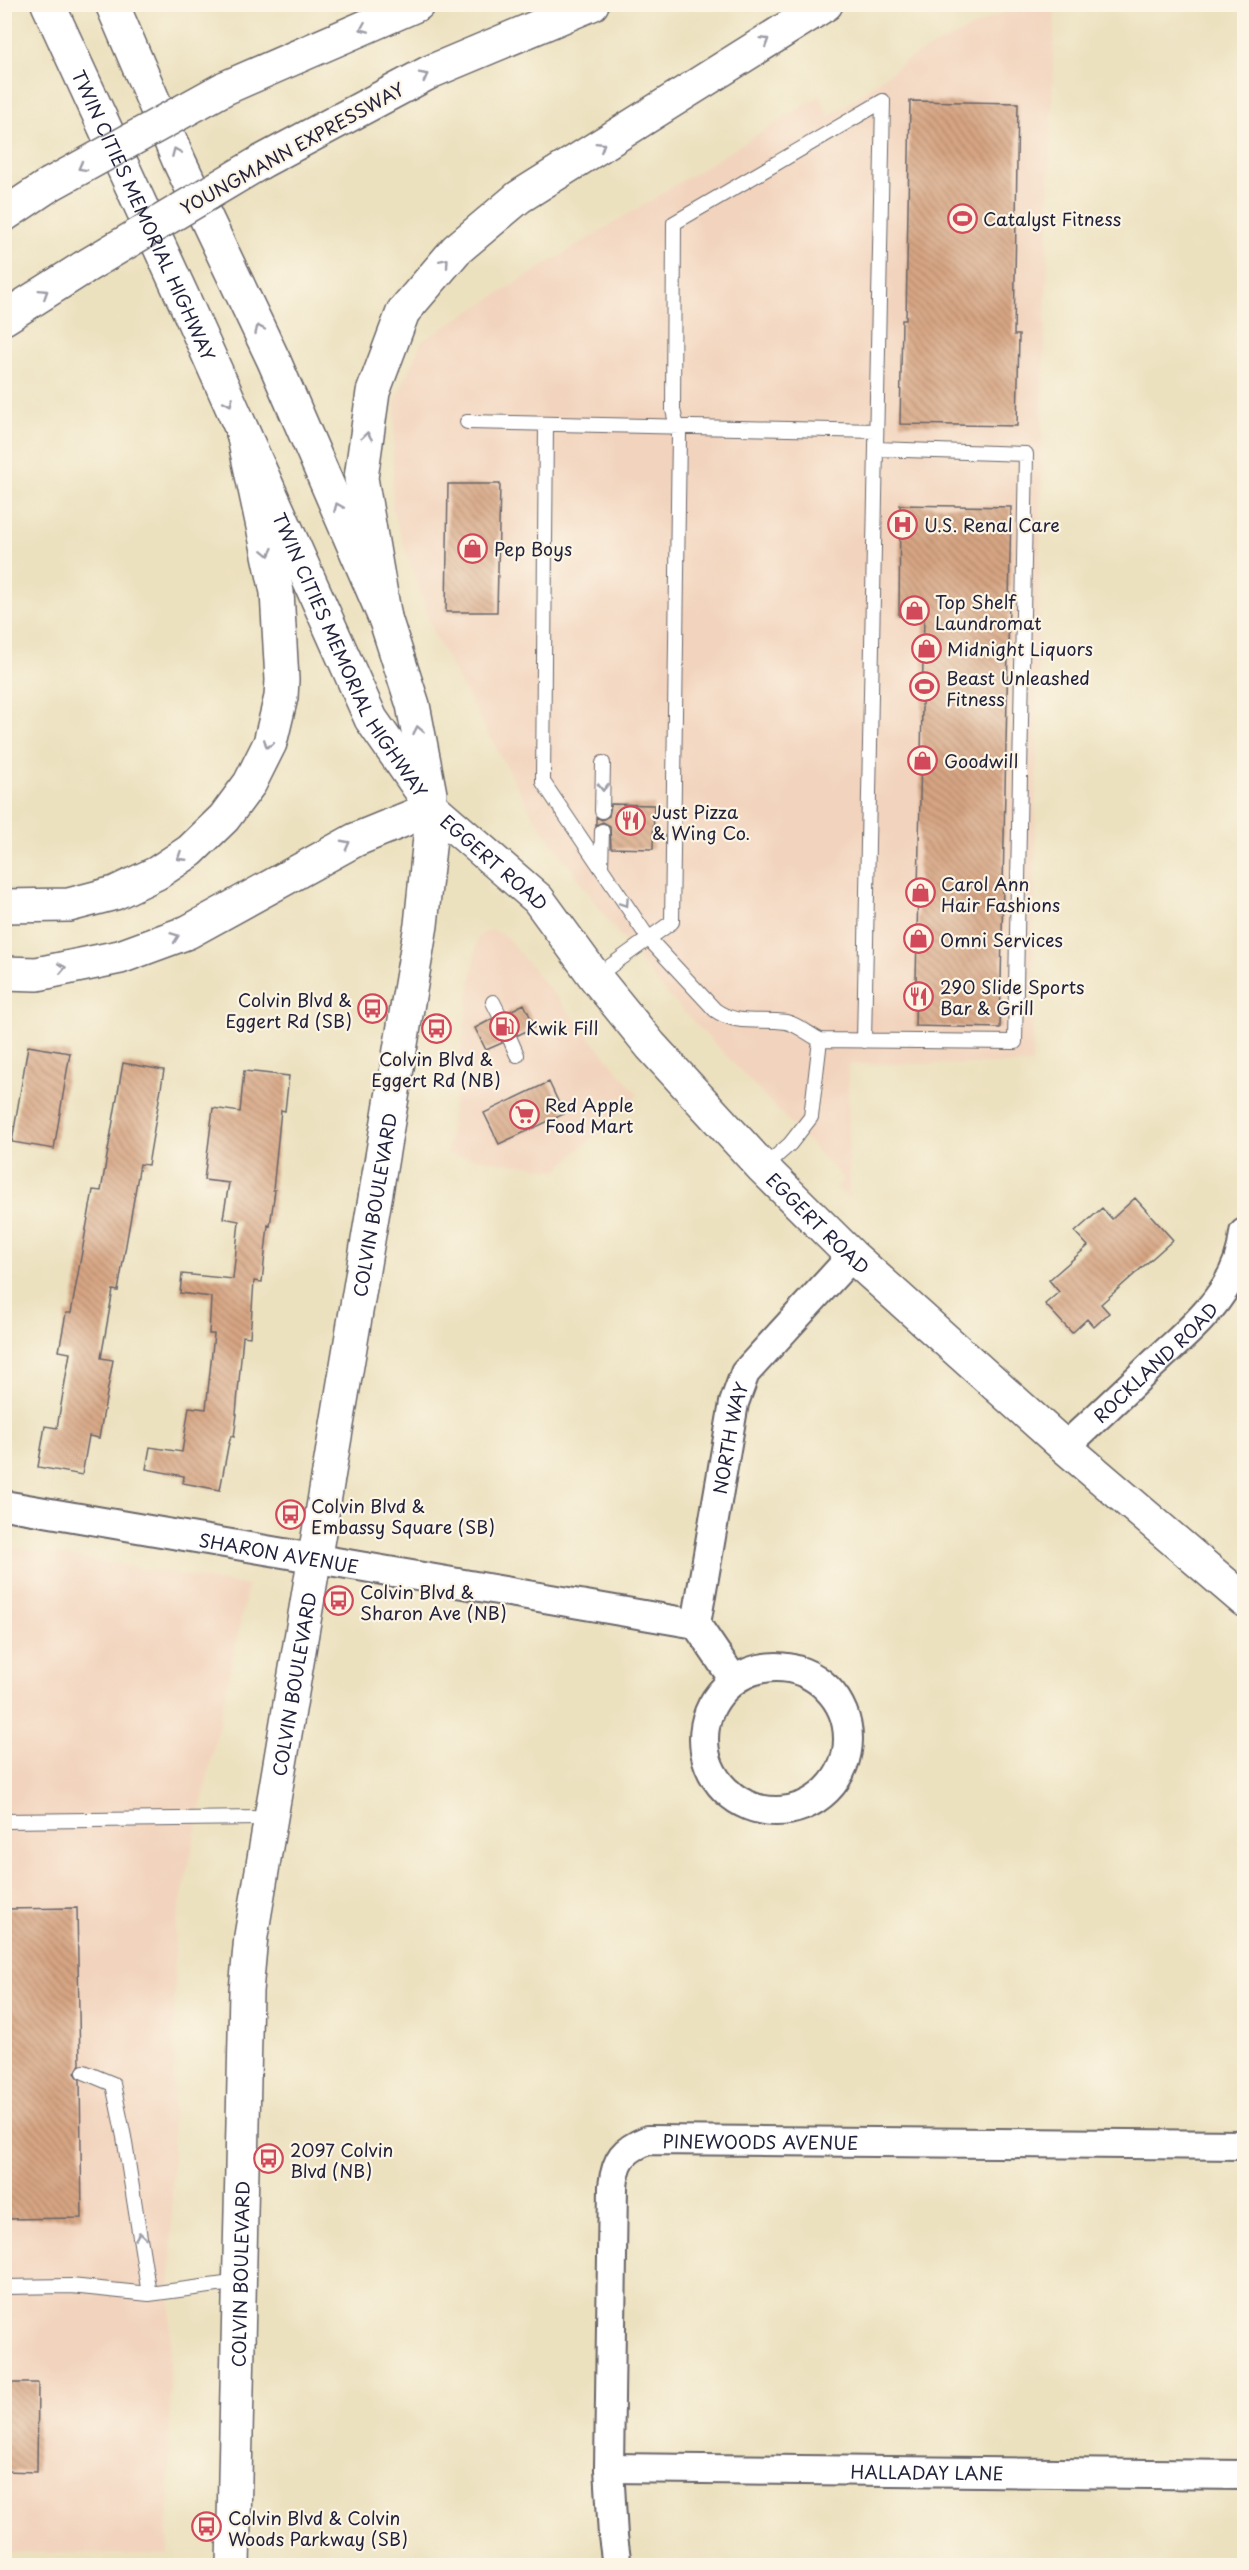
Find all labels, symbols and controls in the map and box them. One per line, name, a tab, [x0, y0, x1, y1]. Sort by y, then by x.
one-way arrow	[359, 21, 370, 33]
one-way arrow	[759, 37, 769, 49]
street label: TWIN CITIES MEMORIAL HIGHWAY	[66, 65, 223, 365]
one-way arrow	[417, 71, 428, 83]
street label: YOUNGMANN EXPRESSWAY	[175, 75, 409, 221]
one-way arrow	[594, 142, 605, 153]
one-way arrow	[171, 148, 183, 159]
one-way arrow	[78, 160, 89, 171]
sports icon: Catalyst Fitness	[946, 202, 978, 234]
place label: Catalyst Fitness	[983, 205, 1121, 232]
one-way arrow	[438, 258, 449, 269]
one-way arrow	[38, 289, 48, 301]
one-way arrow	[254, 324, 266, 335]
one-way arrow	[222, 395, 234, 406]
one-way arrow	[360, 431, 372, 440]
one-way arrow	[333, 503, 345, 514]
street label: TWIN CITIES MEMORIAL HIGHWAY	[267, 508, 435, 803]
hospital icon: U.S. Renal Care	[887, 508, 919, 540]
place label: U.S. Renal Care	[924, 511, 1060, 538]
shop icon: Pep Boys	[457, 532, 489, 564]
place label: Pep Boys	[494, 535, 572, 562]
one-way arrow	[261, 547, 274, 557]
place label: Top Shelf Laundromat	[935, 588, 1042, 636]
shop icon: Top Shelf Laundromat	[898, 595, 930, 627]
shop icon: Midnight Liquors	[910, 632, 942, 664]
place label: Midnight Liquors	[947, 635, 1093, 662]
place label: Beast Unleashed Fitness	[946, 664, 1090, 712]
sports icon: Beast Unleashed Fitness	[909, 671, 941, 703]
one-way arrow	[412, 725, 425, 735]
one-way arrow	[263, 738, 275, 749]
shop icon: Goodwill	[907, 744, 939, 776]
place label: Goodwill	[944, 747, 1018, 774]
one-way arrow	[596, 783, 609, 792]
place label: Just Pizza & Wing Co.	[652, 798, 750, 846]
restaurant icon: Just Pizza & Wing Co.	[615, 805, 647, 837]
street label: EGGERT ROAD	[435, 807, 555, 915]
one-way arrow	[340, 840, 351, 852]
one-way arrow	[177, 850, 187, 862]
place label: Carol Ann Hair Fashions	[941, 870, 1060, 918]
shop icon: Carol Ann Hair Fashions	[904, 877, 936, 909]
one-way arrow	[618, 897, 629, 908]
shop icon: Omni Services	[903, 923, 935, 955]
place label: Omni Services	[940, 926, 1063, 953]
one-way arrow	[169, 932, 180, 945]
one-way arrow	[57, 962, 67, 975]
place label: 290 Slide Sports Bar & Grill	[940, 973, 1084, 1021]
restaurant icon: 290 Slide Sports Bar & Grill	[903, 980, 935, 1012]
place label: Colvin Blvd & Eggert Rd (SB)	[225, 986, 352, 1034]
bus stop icon: Colvin Blvd & Eggert Rd (SB)	[357, 993, 389, 1025]
fuel station icon: Kwik Fill	[489, 1011, 521, 1043]
bus stop icon: Colvin Blvd & Eggert Rd (NB)	[420, 1013, 452, 1045]
place label: Kwik Fill	[526, 1014, 598, 1041]
place label: Colvin Blvd & Eggert Rd (NB)	[371, 1045, 501, 1093]
place label: Red Apple Food Mart	[545, 1091, 634, 1139]
supermarket icon: Red Apple Food Mart	[508, 1098, 540, 1130]
street label: COLVIN BOULEVARD	[345, 1110, 403, 1299]
street label: EGGERT ROAD	[761, 1166, 876, 1280]
street label: ROCKLAND ROAD	[1087, 1296, 1224, 1428]
street label: NORTH WAY	[705, 1378, 754, 1496]
place label: Colvin Blvd & Embassy Square (SB)	[311, 1492, 495, 1540]
bus stop icon: Colvin Blvd & Embassy Square (SB)	[274, 1499, 306, 1531]
street label: SHARON AVENUE	[197, 1525, 361, 1579]
place label: Colvin Blvd & Sharon Ave (NB)	[360, 1578, 507, 1626]
bus stop icon: Colvin Blvd & Sharon Ave (NB)	[323, 1585, 355, 1617]
street label: COLVIN BOULEVARD	[265, 1590, 322, 1778]
street label: PINEWOODS AVENUE	[662, 2127, 858, 2155]
place label: 2097 Colvin Blvd (NB)	[290, 2136, 393, 2184]
bus stop icon: 2097 Colvin Blvd (NB)	[253, 2143, 285, 2175]
street label: COLVIN BOULEVARD	[224, 2181, 255, 2368]
one-way arrow	[134, 2231, 146, 2240]
street label: HALLADAY LANE	[850, 2457, 1004, 2486]
place label: Colvin Blvd & Colvin Woods Parkway (SB)	[228, 2504, 408, 2552]
bus stop icon: Colvin Blvd & Colvin Woods Parkway (SB)	[191, 2511, 223, 2543]

